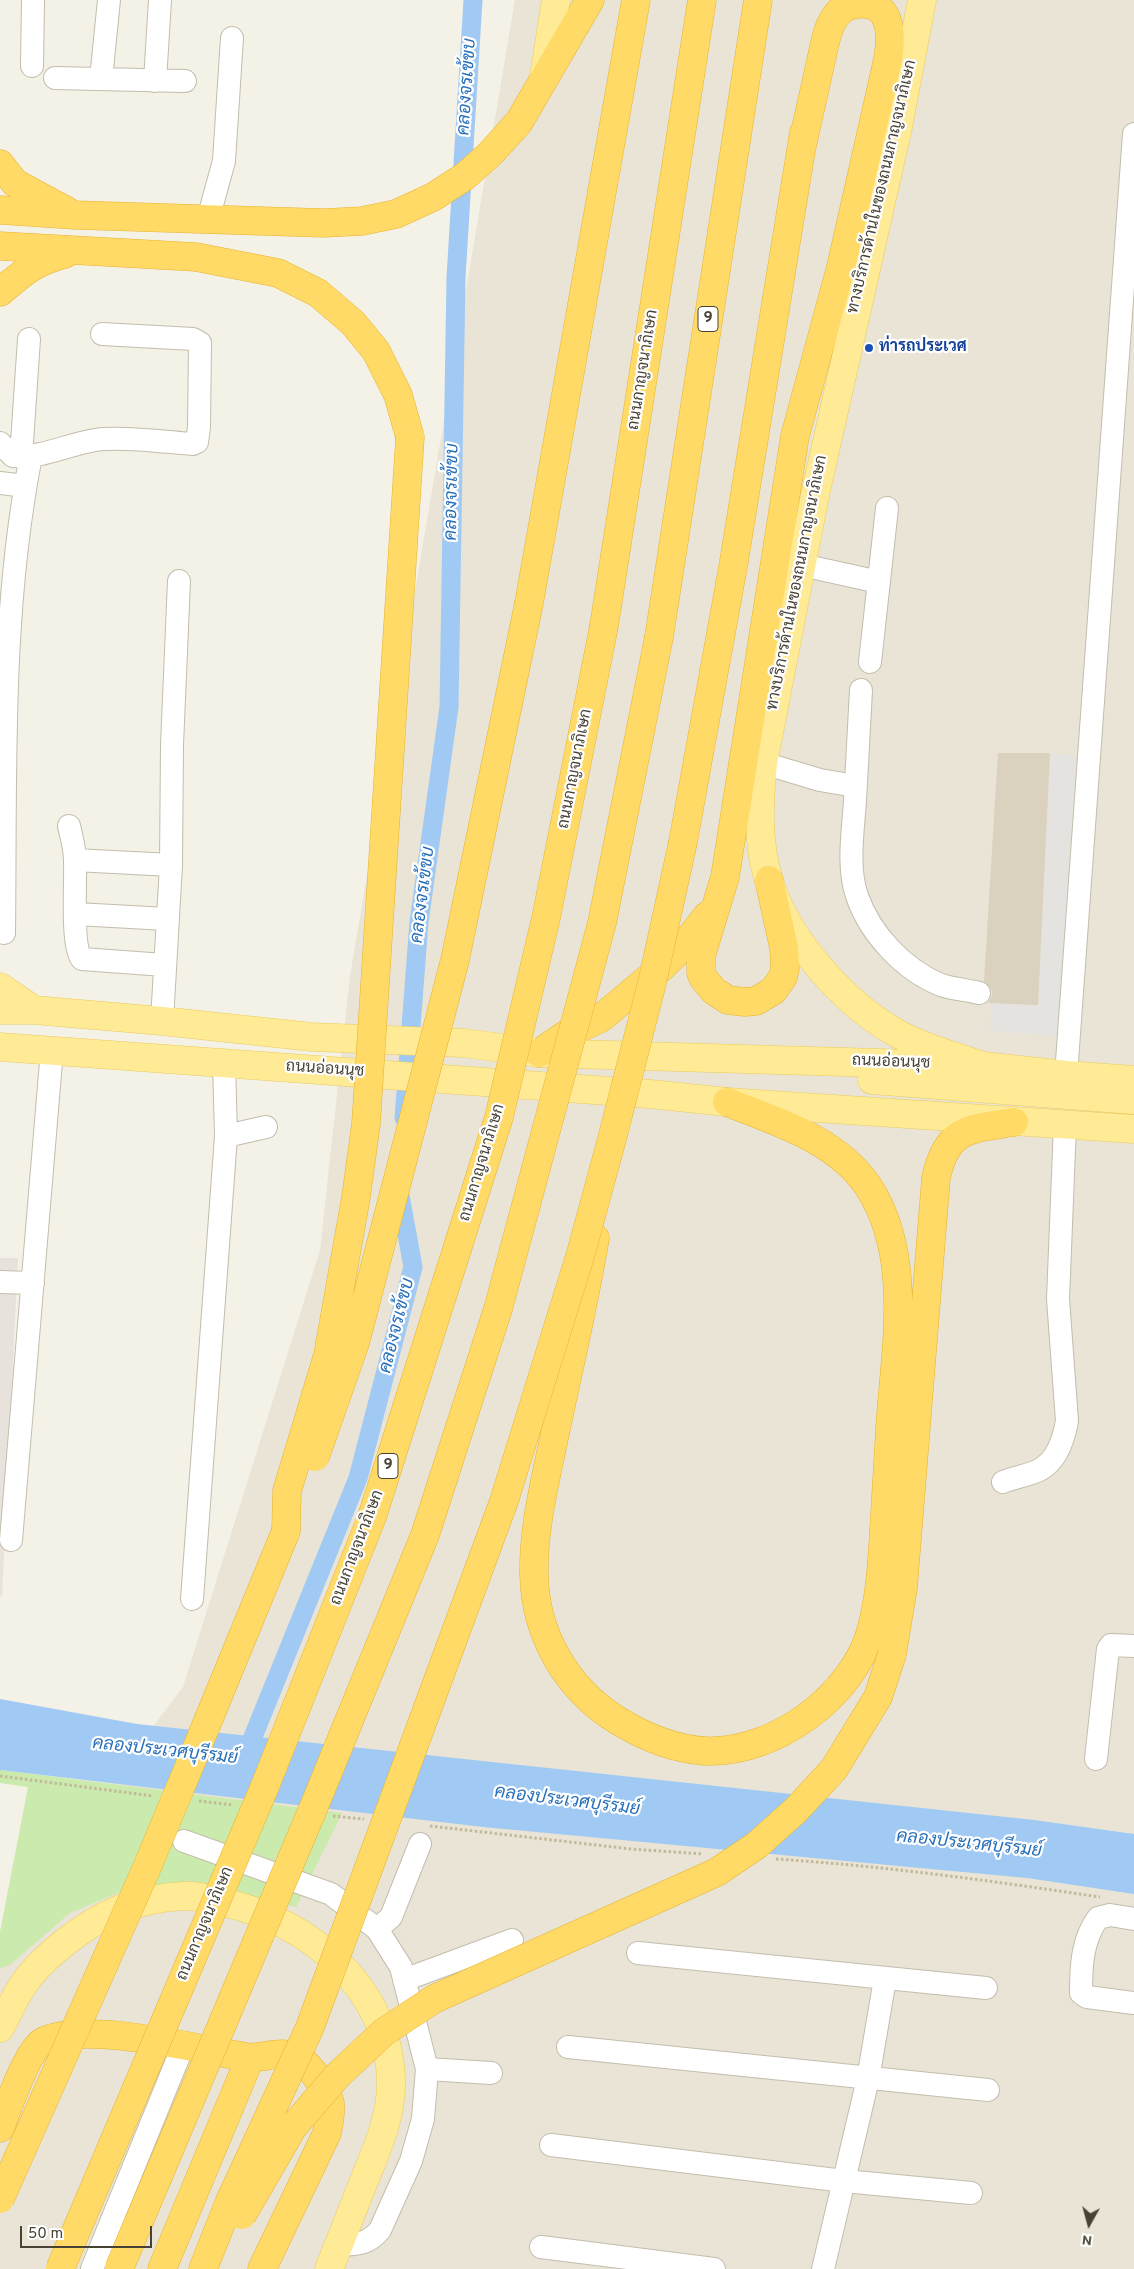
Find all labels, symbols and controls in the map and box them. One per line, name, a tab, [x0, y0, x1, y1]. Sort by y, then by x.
water label: คลองจรเข้ขบ	[454, 38, 482, 136]
street label: ทางบริการด้านในของถนนกาญจนาภิเษก	[844, 58, 922, 316]
road number: 9	[698, 306, 718, 332]
street label: ถนนกาญจนาภิเษก	[625, 308, 663, 432]
place label: ท่ารถประเวศ	[879, 338, 967, 358]
marker: ท่ารถประเวศ	[863, 342, 875, 354]
water label: คลองจรเข้ขบ	[441, 443, 465, 541]
street label: ทางบริการด้านในของถนนกาญจนาภิเษก	[764, 454, 832, 712]
street label: ถนนกาญจนาภิเษก	[555, 707, 597, 831]
water label: คลองจรเข้ขบ	[407, 845, 441, 945]
street label: ถนนอ่อนนุช	[851, 1052, 931, 1074]
street label: ถนนอ่อนนุช	[285, 1058, 365, 1082]
street label: ถนนกาญจนาภิเษก	[456, 1102, 510, 1224]
water label: คลองจรเข้ขบ	[376, 1276, 420, 1376]
road number: 9	[378, 1454, 398, 1478]
street label: ถนนกาญจนาภิเษก	[327, 1488, 389, 1608]
water label: คลองประเวศบุรีรมย์	[91, 1734, 239, 1770]
water label: คลองประเวศบุรีรมย์	[493, 1782, 641, 1822]
water label: คลองประเวศบุรีรมย์	[895, 1827, 1043, 1863]
street label: ถนนกาญจนาภิเษก	[173, 1864, 239, 1984]
north arrow	[1064, 2199, 1114, 2249]
scale bar	[22, 2216, 155, 2248]
text: 50 m	[28, 2225, 63, 2244]
text: N	[1081, 2230, 1093, 2248]

